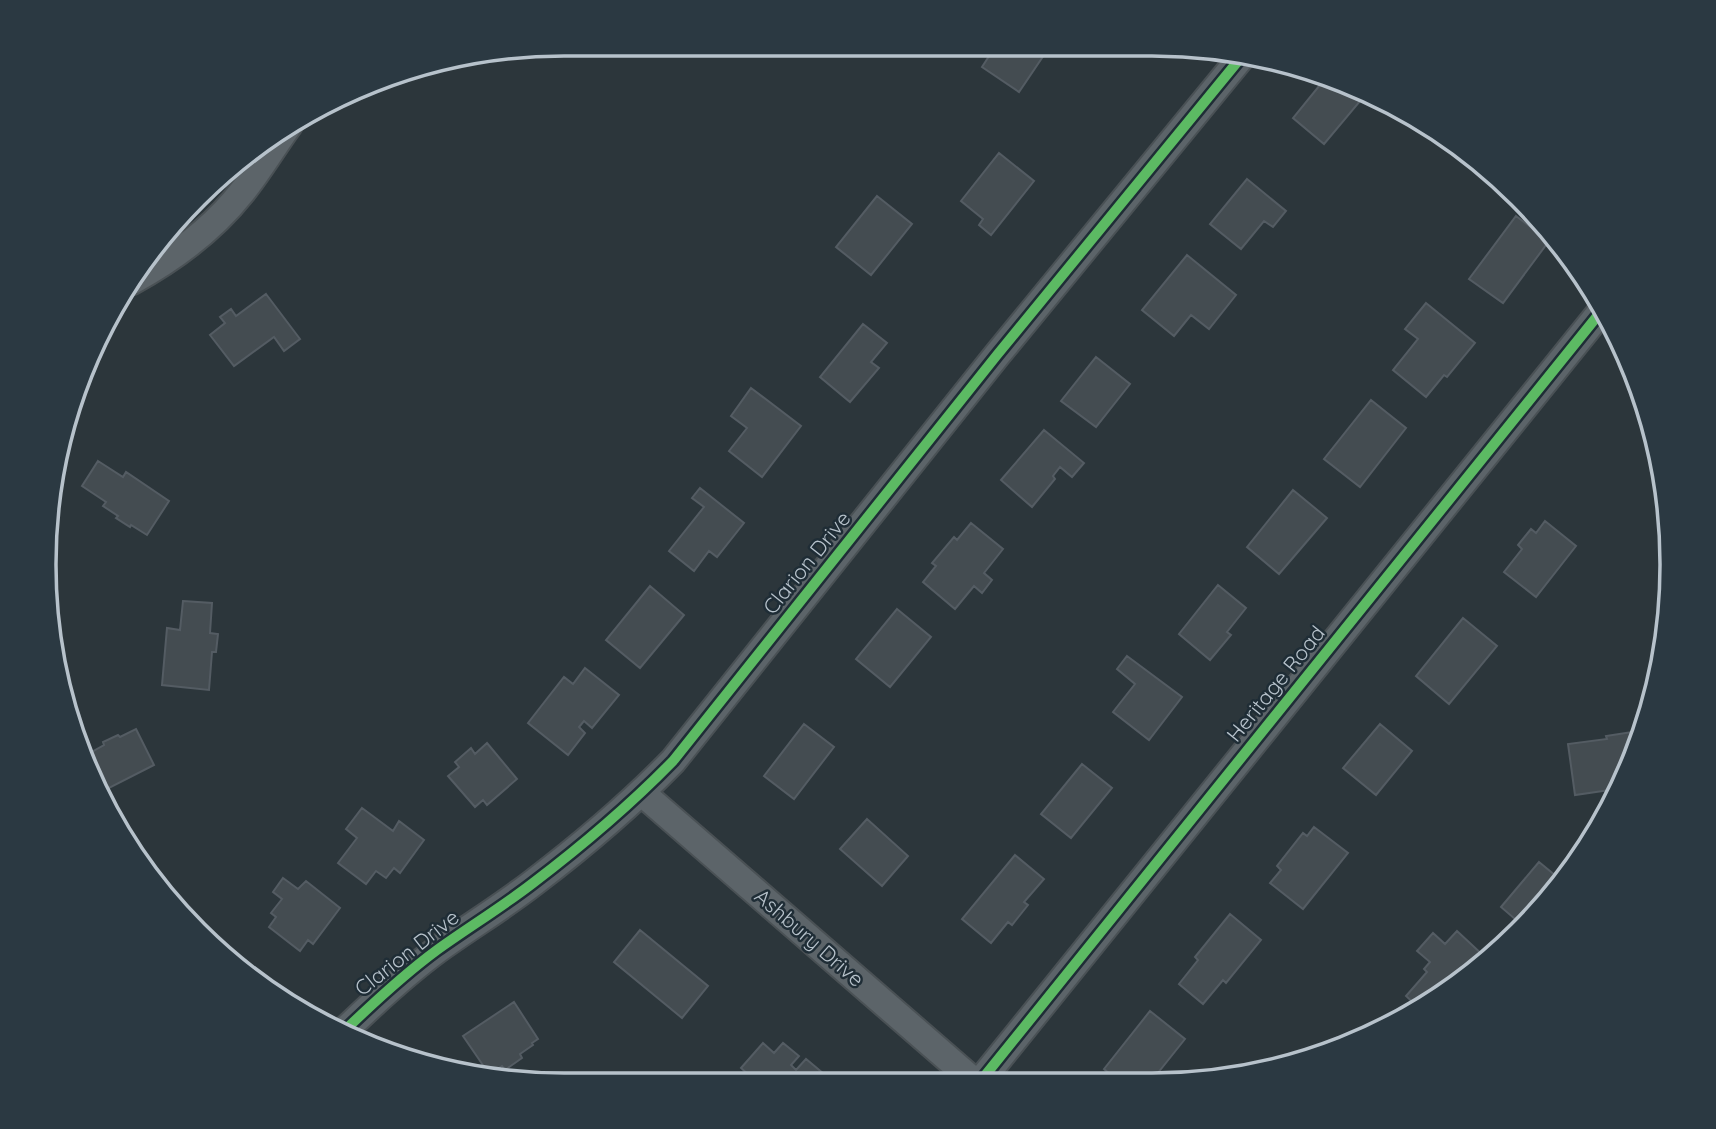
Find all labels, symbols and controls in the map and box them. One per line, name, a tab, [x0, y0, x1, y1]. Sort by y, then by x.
street label: Clarion Drive	[757, 506, 856, 619]
street label: Heritage Road	[1221, 620, 1330, 747]
street label: Ashbury Drive	[750, 883, 870, 992]
street label: Clarion Drive	[349, 904, 464, 1001]

